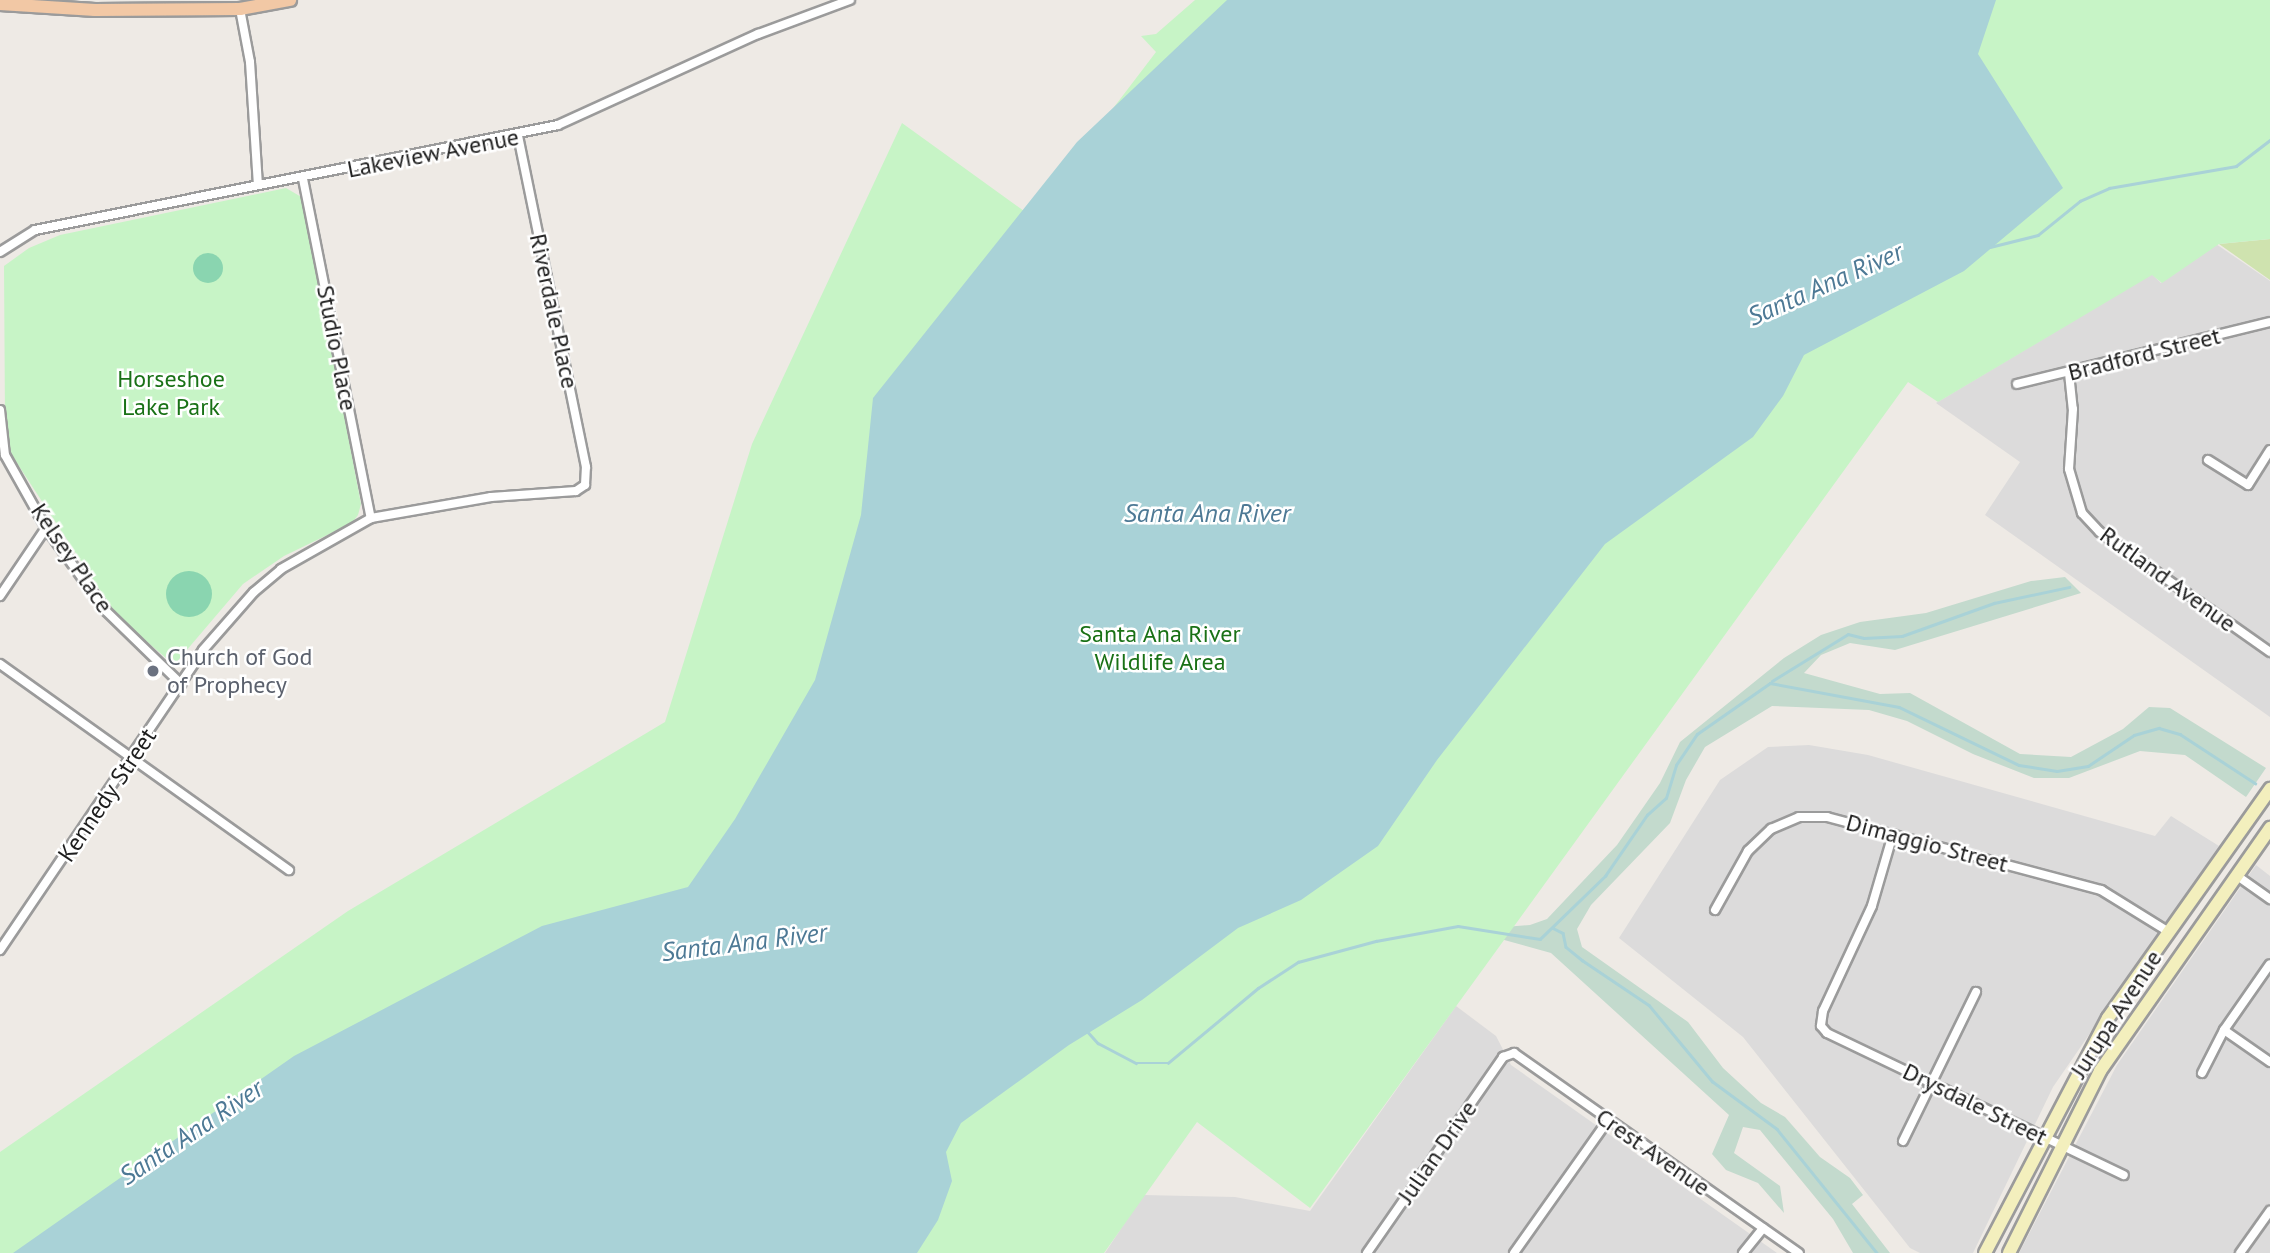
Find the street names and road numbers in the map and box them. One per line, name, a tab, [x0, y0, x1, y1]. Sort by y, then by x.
street label: Lakeview Avenue	[344, 122, 522, 184]
street label: Riverdale Place	[524, 231, 584, 391]
street label: Studio Place	[311, 283, 363, 413]
street label: Bradford Street	[2065, 321, 2223, 387]
street label: Kelsey Place	[25, 497, 119, 619]
street label: Rutland Avenue	[2094, 520, 2242, 638]
street label: Kennedy Street	[51, 722, 163, 868]
street label: Dimaggio Street	[1843, 808, 2011, 878]
street label: Jurupa Avenue	[2064, 944, 2168, 1084]
street label: Drysdale Street	[1898, 1057, 2052, 1151]
street label: Julian Drive	[1391, 1095, 1483, 1209]
street label: Crest Avenue	[1590, 1102, 1716, 1202]

